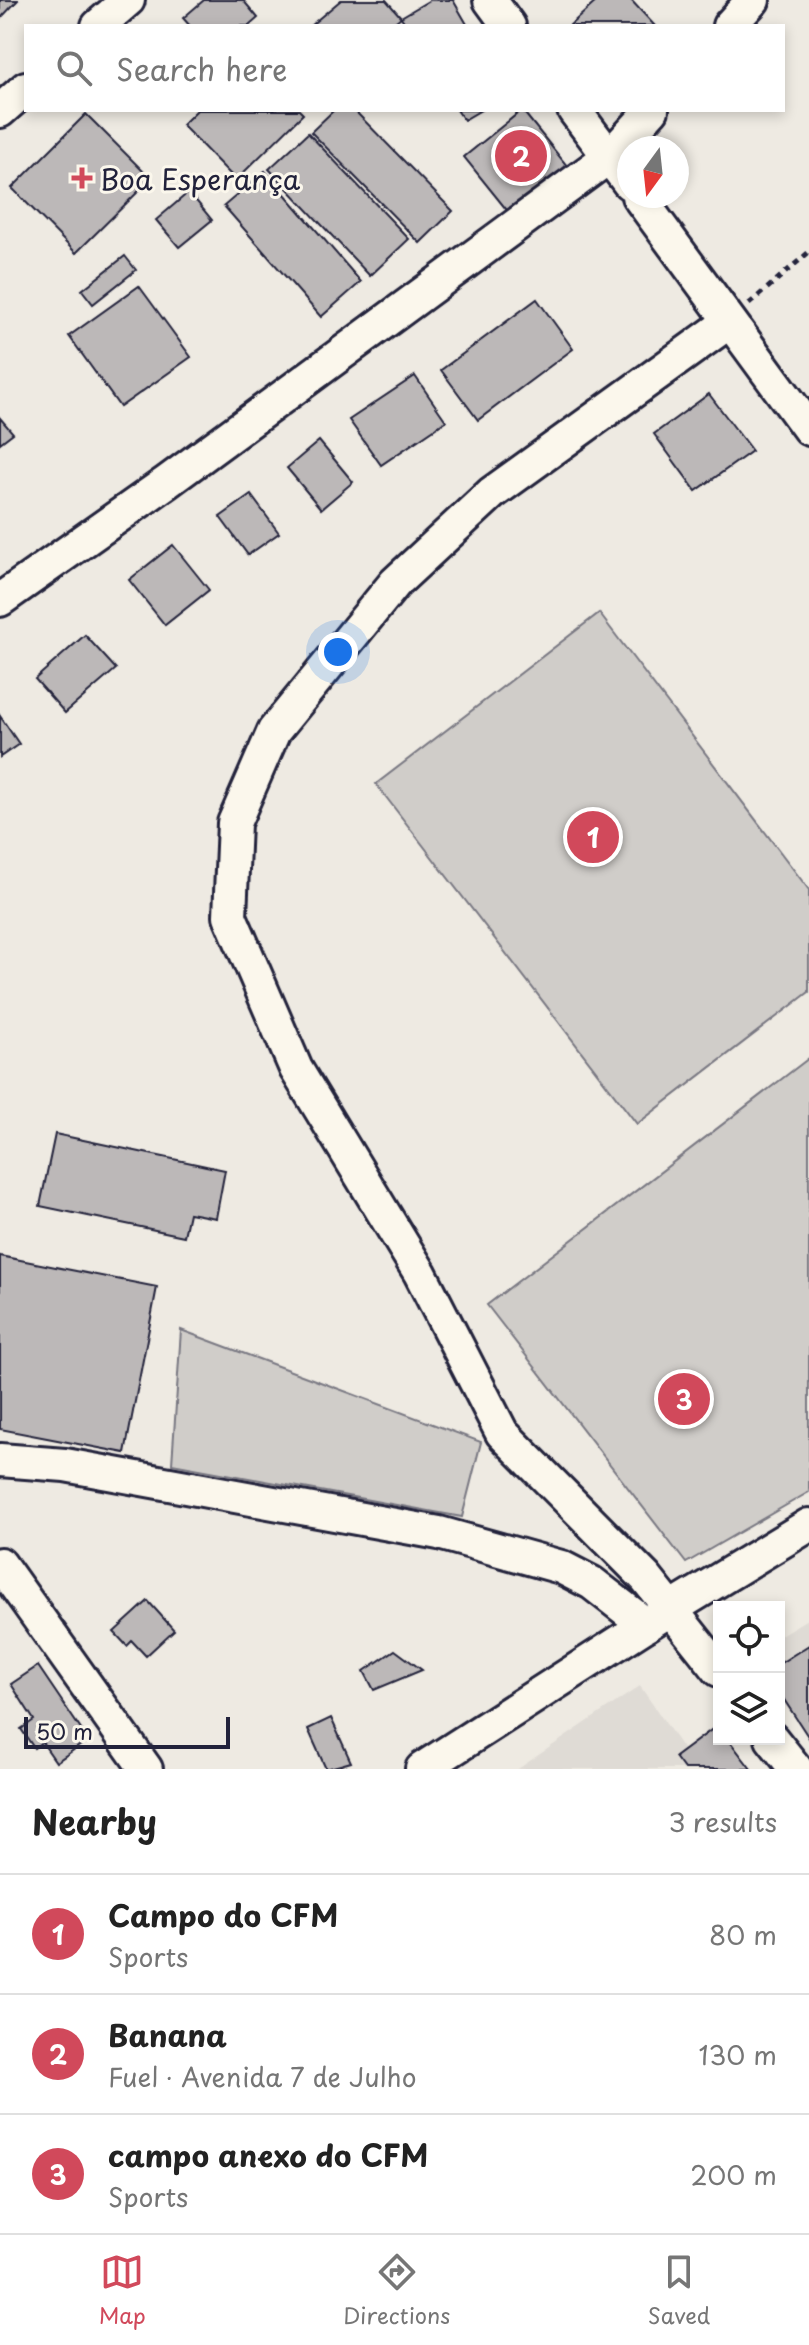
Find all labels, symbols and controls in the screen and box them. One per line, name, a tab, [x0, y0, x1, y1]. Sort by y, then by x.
search box	[24, 24, 785, 112]
icon: search	[52, 46, 96, 90]
text: Search here	[116, 46, 288, 91]
pin: 2	[495, 126, 547, 186]
north arrow	[617, 136, 689, 208]
place label: Boa Esperança	[100, 157, 301, 200]
marker: Boa Esperança	[71, 167, 93, 189]
your location	[318, 632, 358, 672]
pin: 1	[567, 807, 619, 867]
pin: 3	[658, 1369, 710, 1429]
map controls	[713, 1601, 785, 1745]
button: locate	[713, 1601, 785, 1673]
button: layers	[713, 1673, 785, 1745]
scale bar	[24, 1713, 230, 1749]
text: 50 m	[36, 1714, 93, 1747]
text: Nearby	[32, 1795, 157, 1847]
text: 3 results	[669, 1802, 777, 1841]
text: Campo do CFM	[108, 1892, 338, 1937]
text: 1	[52, 1915, 64, 1954]
text: 80 m	[709, 1915, 777, 1954]
text: Sports	[108, 1937, 188, 1976]
text: Banana	[108, 2012, 227, 2057]
text: 2	[49, 2035, 67, 2074]
text: 130 m	[698, 2035, 777, 2074]
text: Fuel · Avenida 7 de Julho	[108, 2057, 416, 2096]
text: campo anexo do CFM	[108, 2132, 428, 2177]
text: 3	[49, 2155, 67, 2194]
text: 200 m	[690, 2155, 777, 2194]
text: Sports	[108, 2177, 188, 2216]
tab: Map	[99, 2250, 146, 2331]
tab: Directions	[343, 2250, 450, 2331]
tab: Saved	[648, 2250, 710, 2331]

